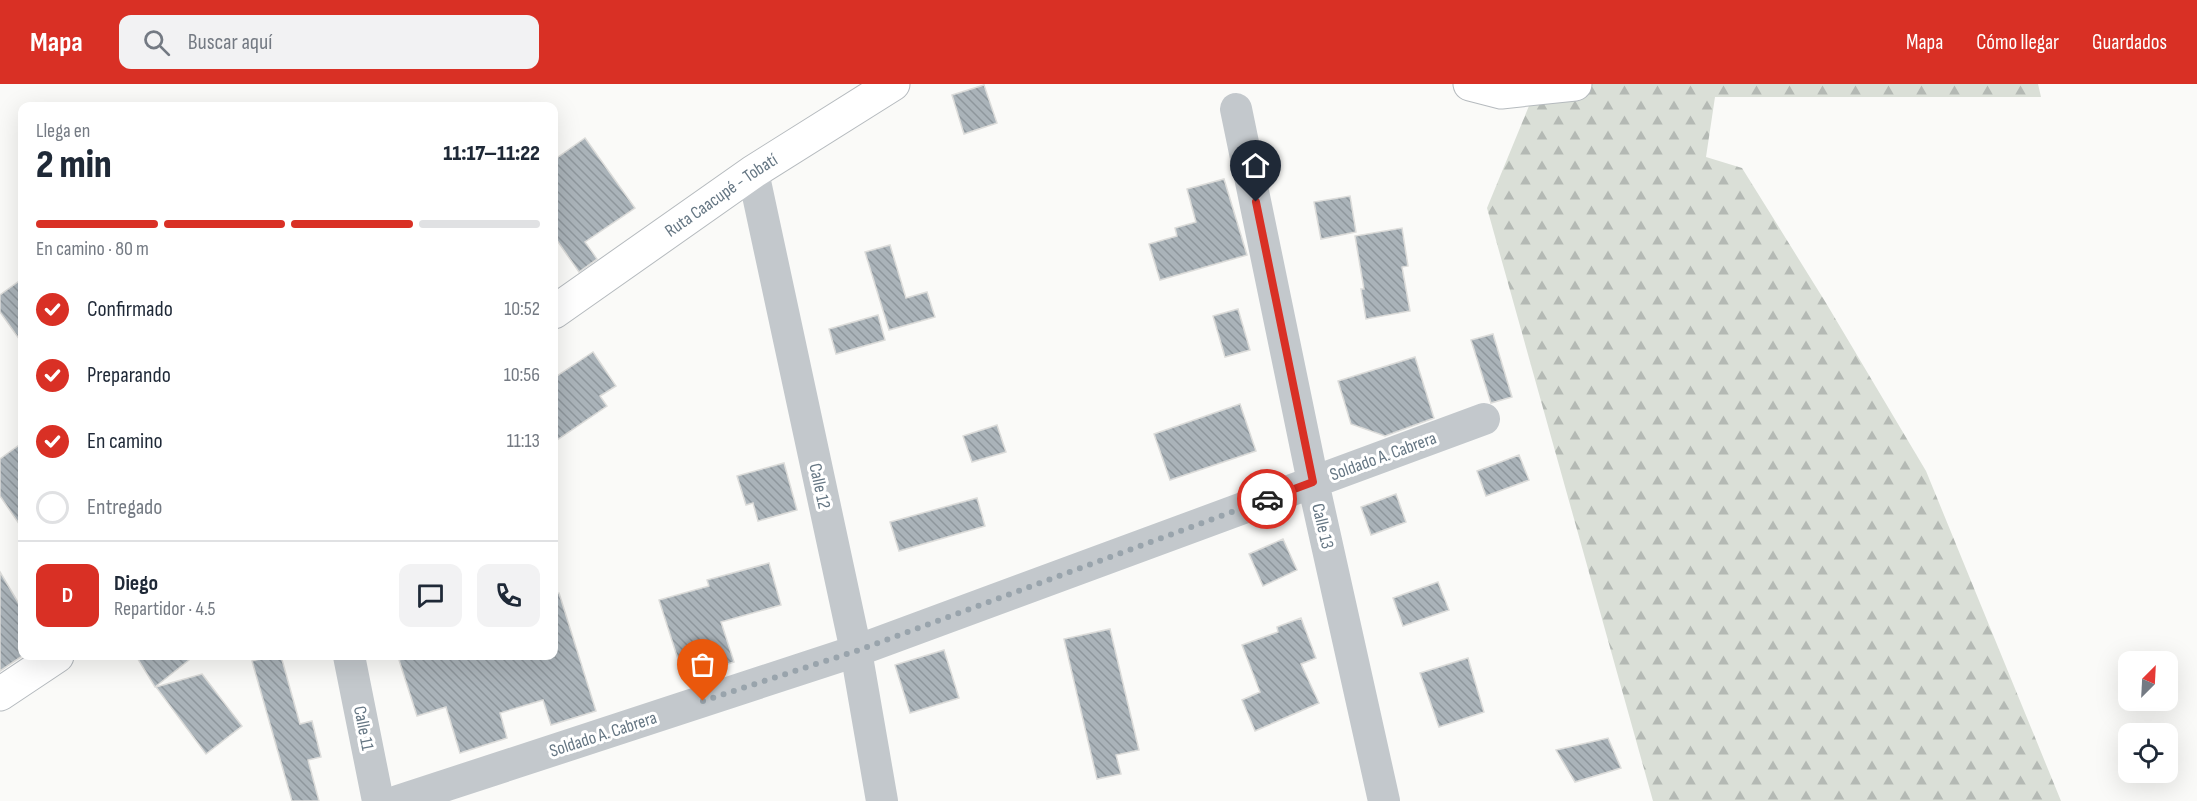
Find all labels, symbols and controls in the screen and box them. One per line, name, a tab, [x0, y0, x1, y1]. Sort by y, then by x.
search box	[119, 15, 539, 69]
text: Mapa	[30, 26, 83, 59]
icon: search	[140, 26, 173, 59]
text: Buscar aquí	[188, 29, 272, 56]
text: Mapa	[1906, 30, 1943, 55]
text: Cómo llegar	[1976, 30, 2059, 55]
text: Guardados	[2092, 30, 2167, 55]
text: Llega en	[36, 119, 90, 143]
text: 11:17–11:22	[443, 140, 540, 167]
pin	[1230, 140, 1281, 202]
text: 2 min	[36, 142, 112, 189]
street label: Ruta Caacupé - Tobatí	[661, 149, 782, 242]
icon: home	[1239, 149, 1272, 182]
text: En camino · 80 m	[36, 237, 149, 261]
icon: check	[36, 293, 69, 326]
text: Confirmado	[87, 296, 173, 323]
text: 10:52	[504, 297, 540, 321]
icon: check	[36, 359, 69, 392]
text: Preparando	[87, 362, 171, 389]
text: 10:56	[504, 363, 540, 387]
icon: check	[36, 425, 69, 458]
street label: Soldado A. Cabrera	[1327, 427, 1439, 485]
text: En camino	[87, 428, 163, 455]
text: 11:13	[507, 429, 540, 453]
street label: Calle 12	[804, 461, 835, 511]
courier	[1237, 469, 1297, 529]
icon: car	[1251, 483, 1284, 516]
text: Entregado	[87, 494, 162, 521]
street label: Calle 13	[1307, 501, 1338, 551]
button: chat	[399, 564, 462, 627]
button: phone	[477, 564, 540, 627]
text: Diego	[114, 570, 158, 597]
text: D	[62, 582, 73, 609]
text: Repartidor · 4.5	[114, 597, 216, 621]
pin	[677, 639, 728, 701]
icon: bag	[686, 648, 719, 681]
north arrow	[2118, 651, 2178, 711]
map controls	[2118, 651, 2178, 783]
street label: Calle 11	[349, 704, 378, 753]
street label: Soldado A. Cabrera	[547, 707, 660, 762]
button: locate	[2118, 723, 2178, 783]

